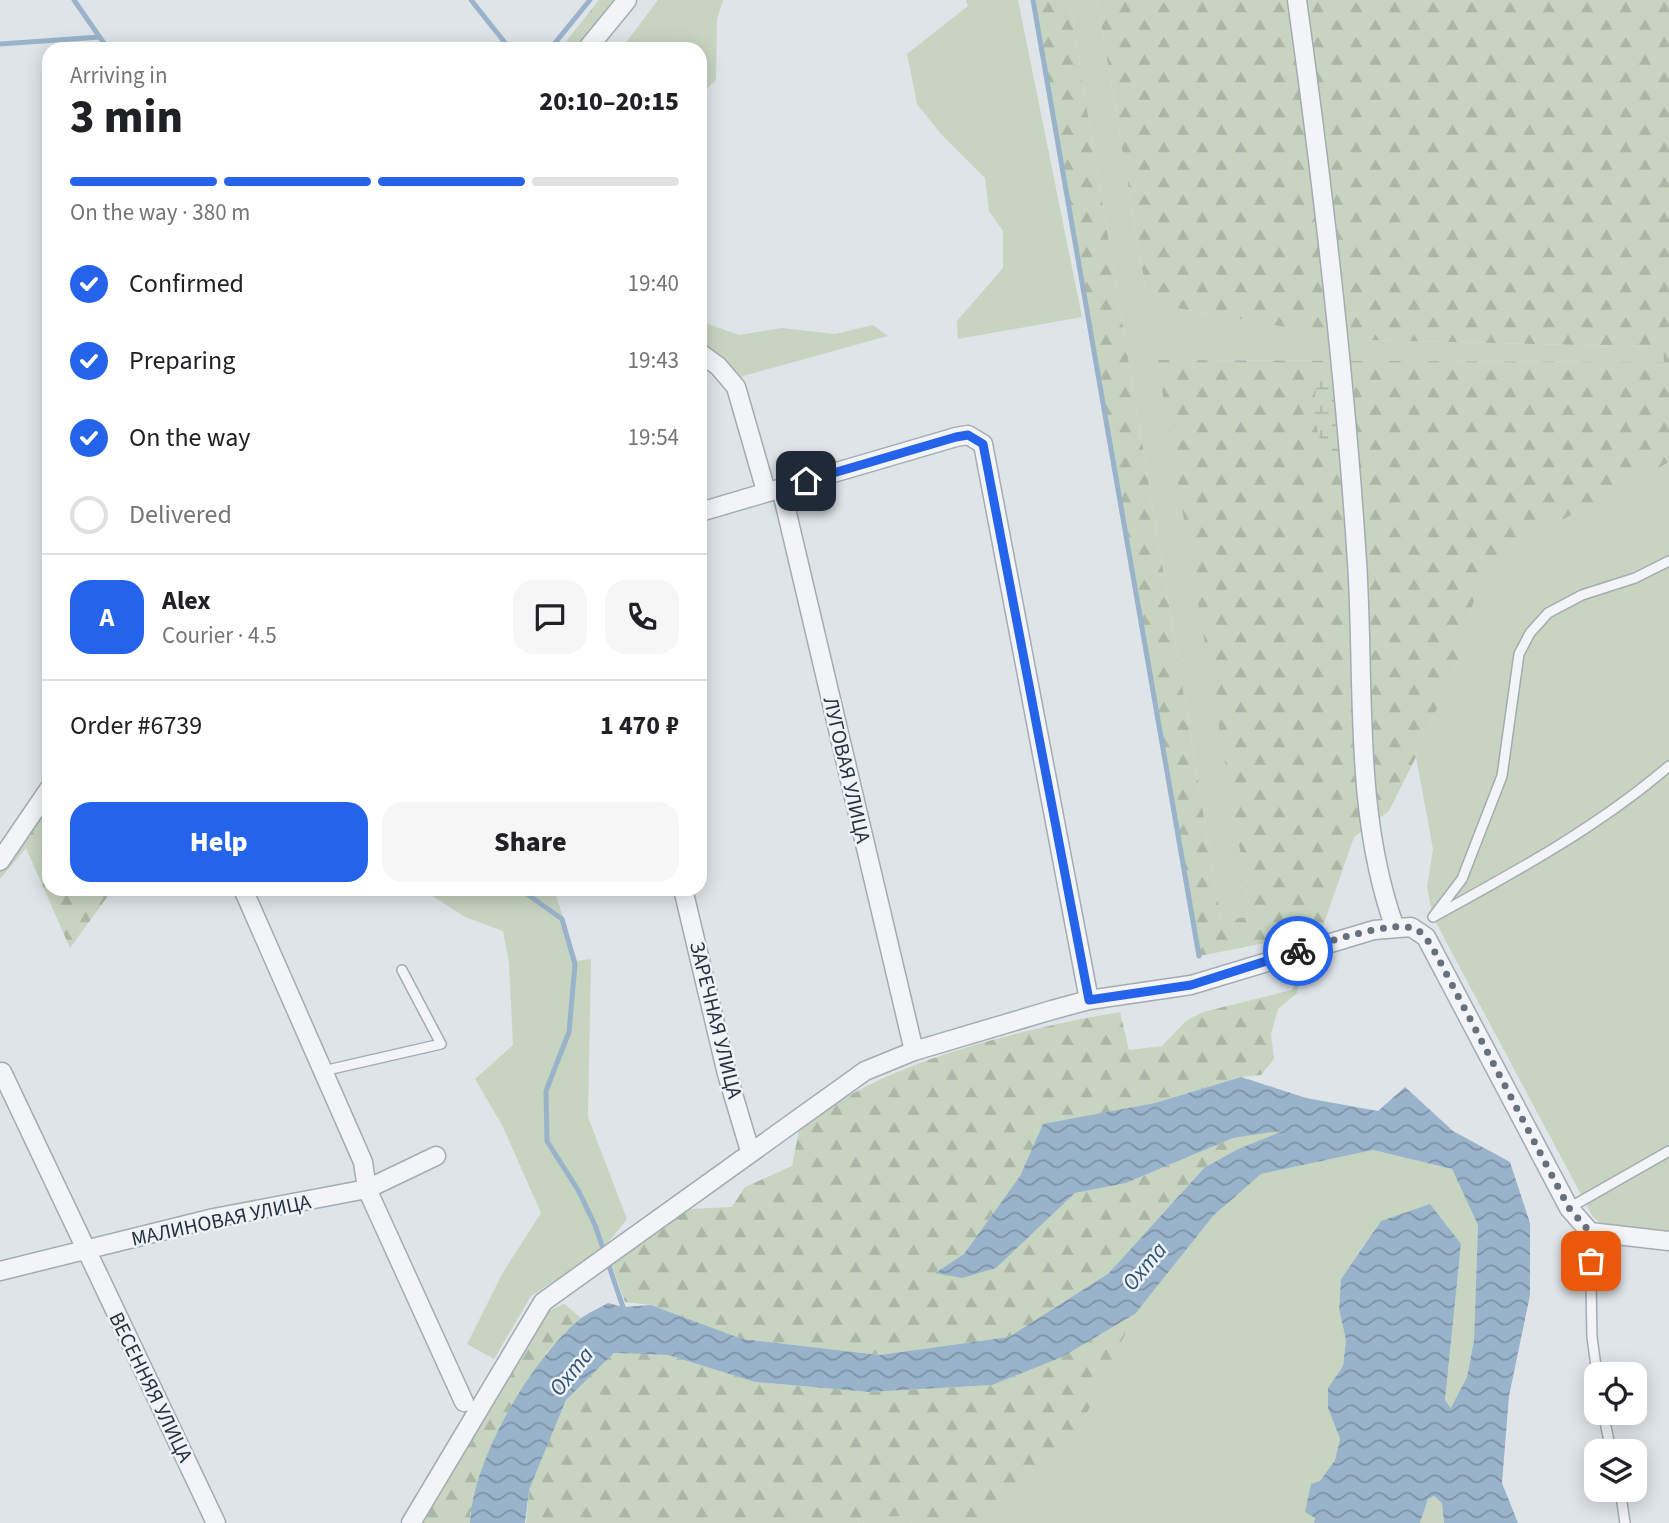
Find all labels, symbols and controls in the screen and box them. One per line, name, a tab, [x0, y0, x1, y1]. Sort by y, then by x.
text: Arriving in	[70, 59, 168, 92]
text: 20:10–20:15	[539, 83, 679, 120]
text: 3 min	[70, 85, 183, 150]
text: On the way · 380 m	[70, 196, 250, 229]
icon: check	[70, 265, 108, 303]
text: Confirmed	[129, 265, 244, 302]
text: 19:40	[628, 267, 679, 300]
icon: check	[70, 342, 108, 380]
text: Preparing	[129, 342, 235, 379]
text: 19:43	[628, 344, 679, 377]
icon: check	[70, 419, 108, 457]
text: On the way	[129, 419, 250, 456]
text: 19:54	[628, 421, 679, 454]
pin	[776, 451, 836, 511]
icon: home	[787, 462, 825, 500]
text: Delivered	[129, 496, 232, 533]
button: chat	[513, 580, 587, 654]
button: phone	[605, 580, 679, 654]
text: Alex	[162, 582, 211, 619]
text: A	[100, 599, 114, 636]
text: Courier · 4.5	[162, 619, 277, 652]
street label: ЛУГОВАЯ УЛИЦА	[816, 694, 879, 847]
text: Order #6739	[70, 707, 202, 744]
text: 1 470 ₽	[600, 707, 679, 744]
button: Help	[70, 802, 368, 882]
button: Share	[382, 802, 679, 882]
courier	[1263, 916, 1333, 986]
icon: bike	[1279, 932, 1317, 970]
street label: ЗАРЕЧНАЯ УЛИЦА	[682, 938, 750, 1102]
street label: МАЛИНОВАЯ УЛИЦА	[128, 1186, 314, 1254]
pin	[1561, 1231, 1621, 1291]
water label: Охта	[1114, 1235, 1175, 1298]
icon: bag	[1572, 1242, 1610, 1280]
street label: ВЕСЕННЯЯ УЛИЦА	[102, 1307, 201, 1468]
water label: Охта	[541, 1339, 602, 1403]
map controls	[1584, 1362, 1647, 1502]
button: locate	[1584, 1362, 1647, 1425]
button: layers	[1584, 1439, 1647, 1502]

